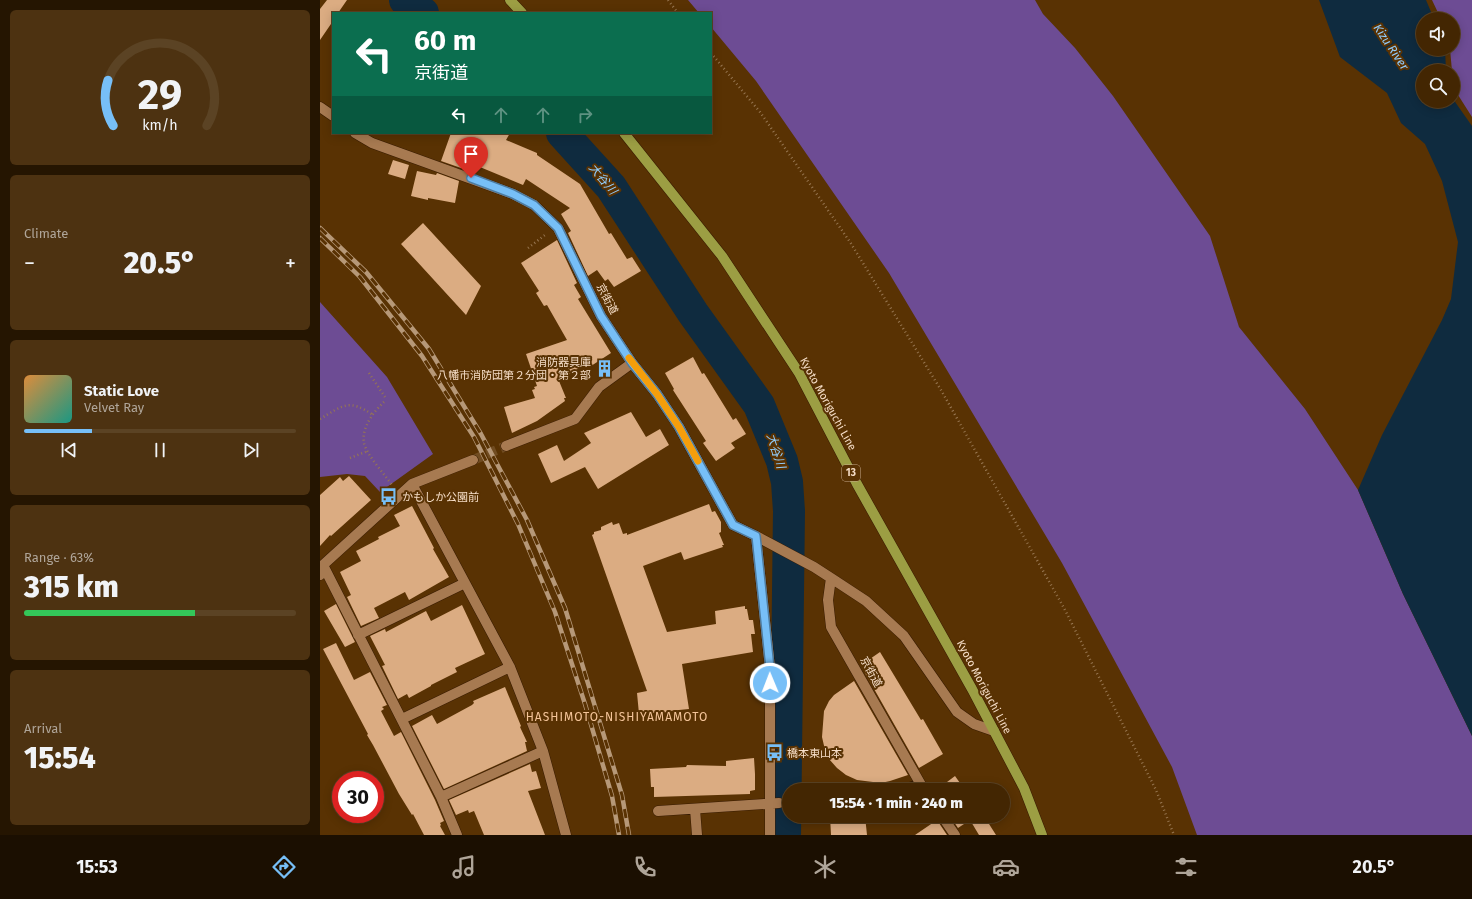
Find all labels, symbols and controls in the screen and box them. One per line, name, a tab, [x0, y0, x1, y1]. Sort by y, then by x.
map controls	[1416, 12, 1460, 108]
button: sound	[1416, 12, 1460, 56]
water label: Kizu River	[1371, 21, 1412, 73]
text: 60 m	[414, 24, 476, 57]
icon: left	[348, 28, 400, 80]
text: 京街道	[414, 62, 468, 84]
button: search	[1416, 64, 1460, 108]
text: 29	[138, 69, 182, 119]
icon: left	[448, 104, 470, 126]
icon: ahead	[490, 104, 512, 126]
icon: ahead	[532, 104, 554, 126]
icon: right	[574, 104, 596, 126]
text: km/h	[142, 116, 178, 133]
pin	[454, 137, 488, 178]
icon: arrive	[460, 143, 482, 165]
water label: 大谷川	[586, 161, 621, 199]
text: Climate	[24, 226, 68, 241]
text: 20.5°	[124, 245, 196, 281]
text: −	[24, 250, 35, 277]
text: +	[285, 250, 296, 277]
street label: 京街道	[594, 281, 620, 317]
street label: Kyoto Moriguchi Line	[797, 355, 859, 453]
place label: 消防器具庫 八幡市消防団第２分団・第２部	[437, 356, 591, 382]
building icon: 消防器具庫 八幡市消防団第２分団・第２部	[594, 358, 614, 378]
text: Static Love	[84, 382, 159, 400]
text: Velvet Ray	[84, 400, 144, 415]
water label: 大谷川	[764, 432, 789, 472]
icon: previous	[58, 439, 80, 461]
icon: pause	[149, 439, 171, 461]
icon: next	[240, 439, 262, 461]
road number: 13	[842, 465, 860, 481]
bus stop icon: かもしか公園前	[379, 487, 399, 507]
place label: かもしか公園前	[402, 491, 479, 504]
text: Range · 63%	[24, 550, 94, 565]
text: 315 km	[24, 569, 119, 605]
street label: Kyoto Moriguchi Line	[954, 638, 1014, 736]
street label: 京街道	[857, 654, 885, 690]
position arrow	[749, 662, 791, 704]
district label: HASHIMOTO-NISHIYAMAMOTO	[526, 710, 708, 724]
text: Arrival	[24, 721, 62, 736]
text: 15:54	[24, 740, 96, 776]
bus stop icon: 橋本東山本	[764, 743, 784, 763]
place label: 橋本東山本	[787, 747, 842, 760]
speed limit sign: 30	[332, 771, 384, 823]
text: 15:54 · 1 min · 240 m	[829, 794, 963, 812]
icon: directions	[270, 853, 298, 881]
icon: music	[450, 853, 478, 881]
icon: phone	[631, 853, 659, 881]
icon: climate	[811, 853, 839, 881]
icon: car	[992, 853, 1020, 881]
icon: filters	[1172, 853, 1200, 881]
text: 15:53	[76, 856, 118, 878]
text: 20.5°	[1353, 856, 1396, 878]

